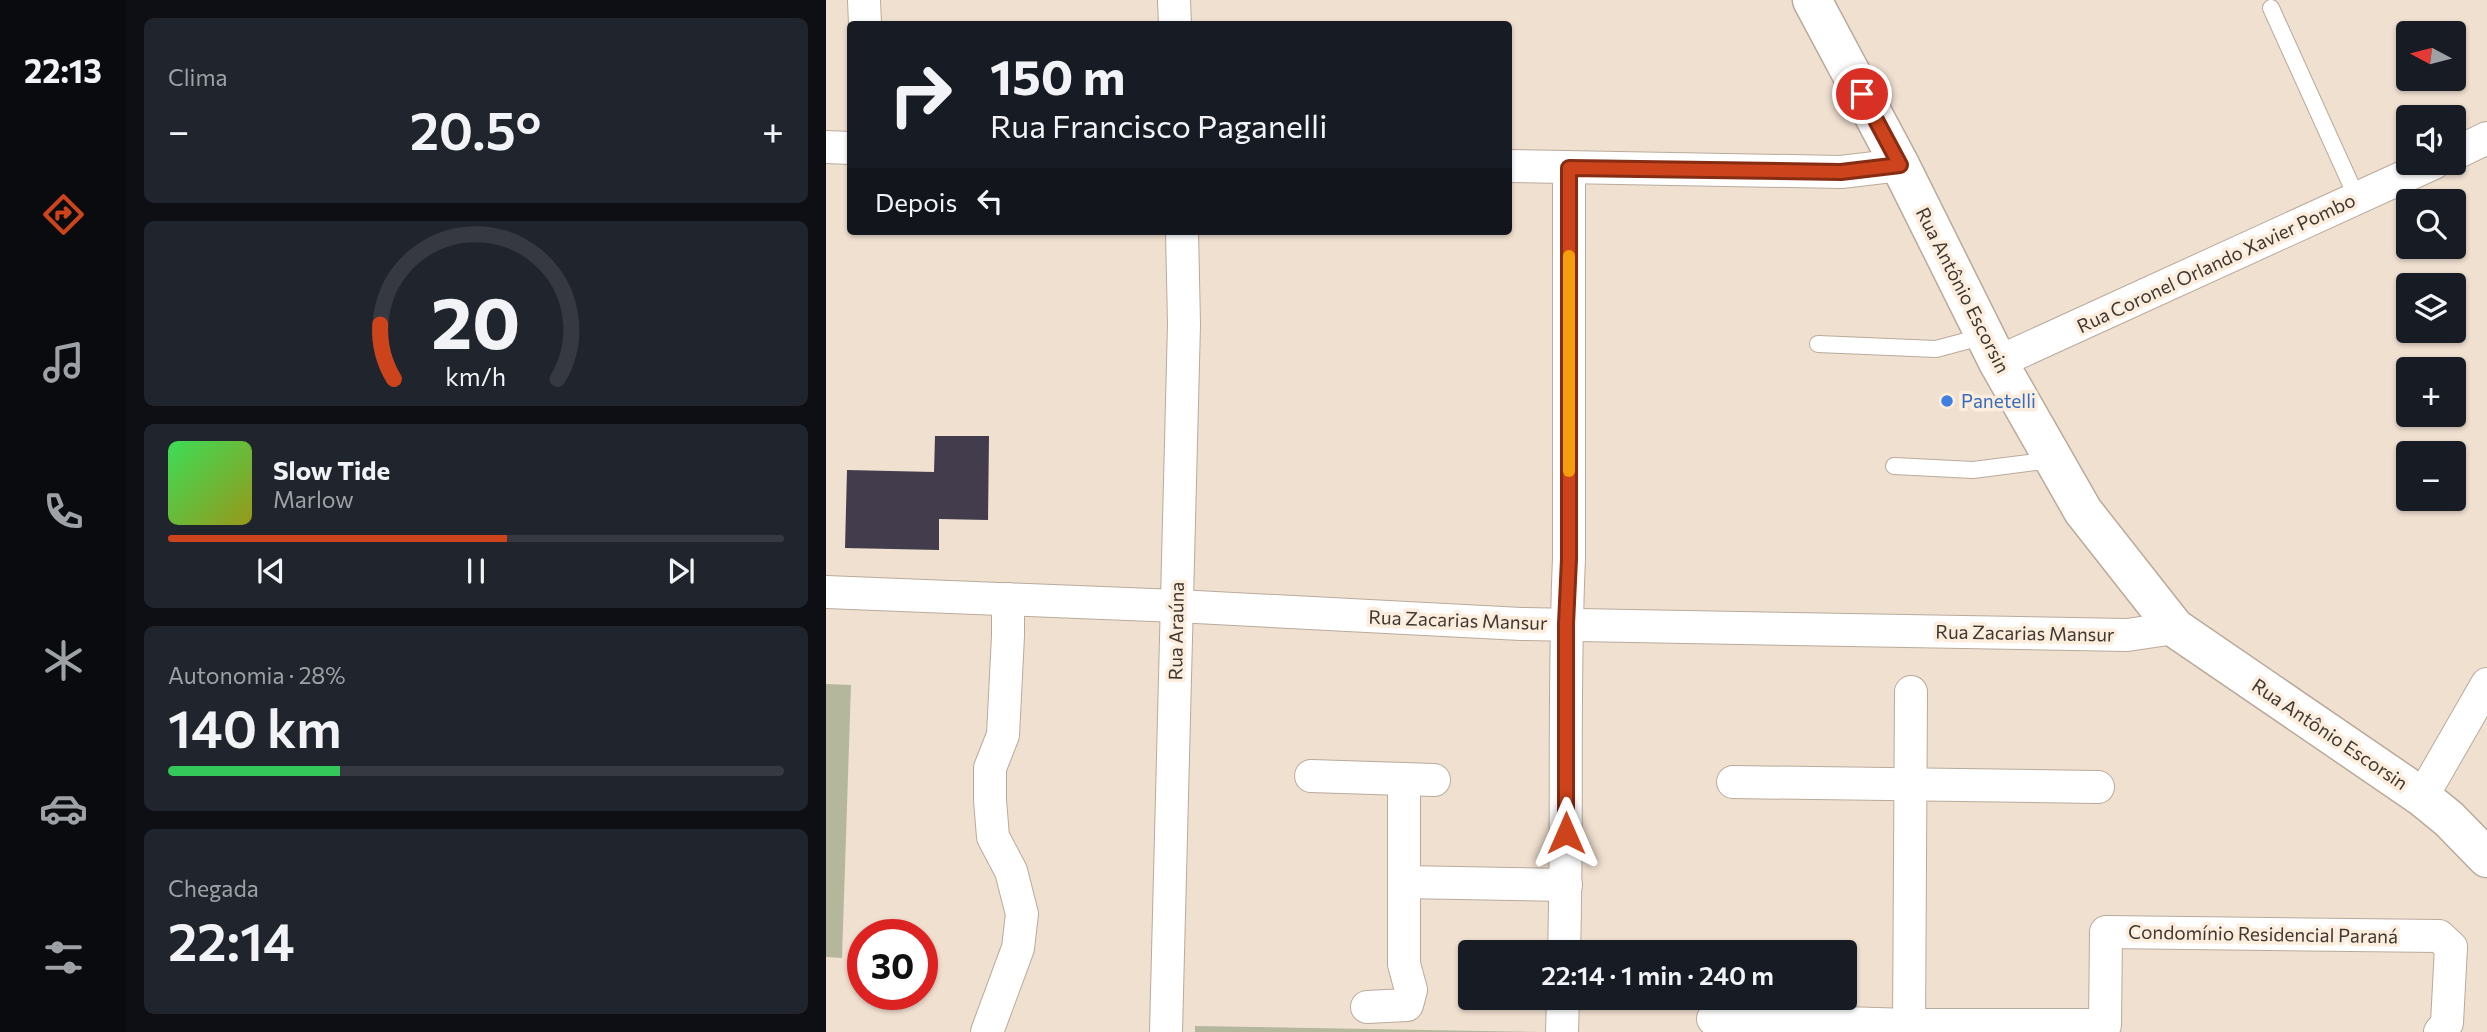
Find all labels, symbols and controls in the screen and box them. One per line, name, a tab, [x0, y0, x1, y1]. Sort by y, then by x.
north arrow	[2396, 21, 2466, 91]
map controls	[2396, 21, 2466, 511]
text: 150 m	[990, 45, 1125, 105]
icon: right	[875, 49, 966, 140]
text: 22:13	[24, 50, 102, 90]
text: Clima	[168, 63, 228, 91]
pin	[1832, 64, 1892, 124]
icon: arrive	[1843, 75, 1881, 113]
text: 20.5°	[410, 97, 541, 161]
text: Rua Francisco Paganelli	[990, 105, 1327, 145]
button: sound	[2396, 105, 2466, 175]
text: −	[168, 106, 190, 153]
text: +	[762, 106, 784, 153]
icon: left	[971, 182, 1009, 220]
text: Depois	[875, 186, 957, 217]
street label: Rua Coronel Orlando Xavier Pombo	[2073, 188, 2359, 337]
button: search	[2396, 189, 2466, 259]
icon: directions	[39, 190, 88, 239]
street label: Rua Antônio Escorsin	[1912, 203, 2015, 376]
button: layers	[2396, 273, 2466, 343]
text: 20	[431, 276, 521, 365]
icon: music	[39, 338, 88, 387]
button: +	[2396, 357, 2466, 427]
text: km/h	[446, 361, 506, 391]
place label: Panetelli	[1961, 389, 2036, 412]
marker: Panetelli	[1939, 393, 1955, 409]
button: −	[2396, 441, 2466, 511]
text: Slow Tide	[273, 454, 390, 485]
text: Marlow	[273, 485, 354, 513]
icon: phone	[39, 487, 88, 536]
icon: previous	[252, 552, 290, 590]
icon: pause	[457, 552, 495, 590]
icon: next	[662, 552, 700, 590]
street label: Rua Araúna	[1163, 581, 1188, 681]
street label: Rua Zacarias Mansur	[1368, 605, 1548, 634]
street label: Rua Zacarias Mansur	[1935, 619, 2115, 646]
icon: climate	[39, 636, 88, 685]
text: Autonomia · 28%	[168, 661, 346, 689]
street label: Rua Antônio Escorsin	[2248, 673, 2413, 794]
text: 140 km	[168, 695, 342, 759]
icon: car	[39, 784, 88, 833]
position arrow	[1529, 796, 1603, 870]
text: Chegada	[168, 874, 259, 902]
text: 22:14	[168, 908, 295, 972]
speed limit sign: 30	[847, 919, 938, 1010]
street label: Condomínio Residencial Paraná	[2128, 920, 2398, 947]
icon: filters	[39, 933, 88, 982]
text: 22:14 · 1 min · 240 m	[1541, 959, 1774, 990]

